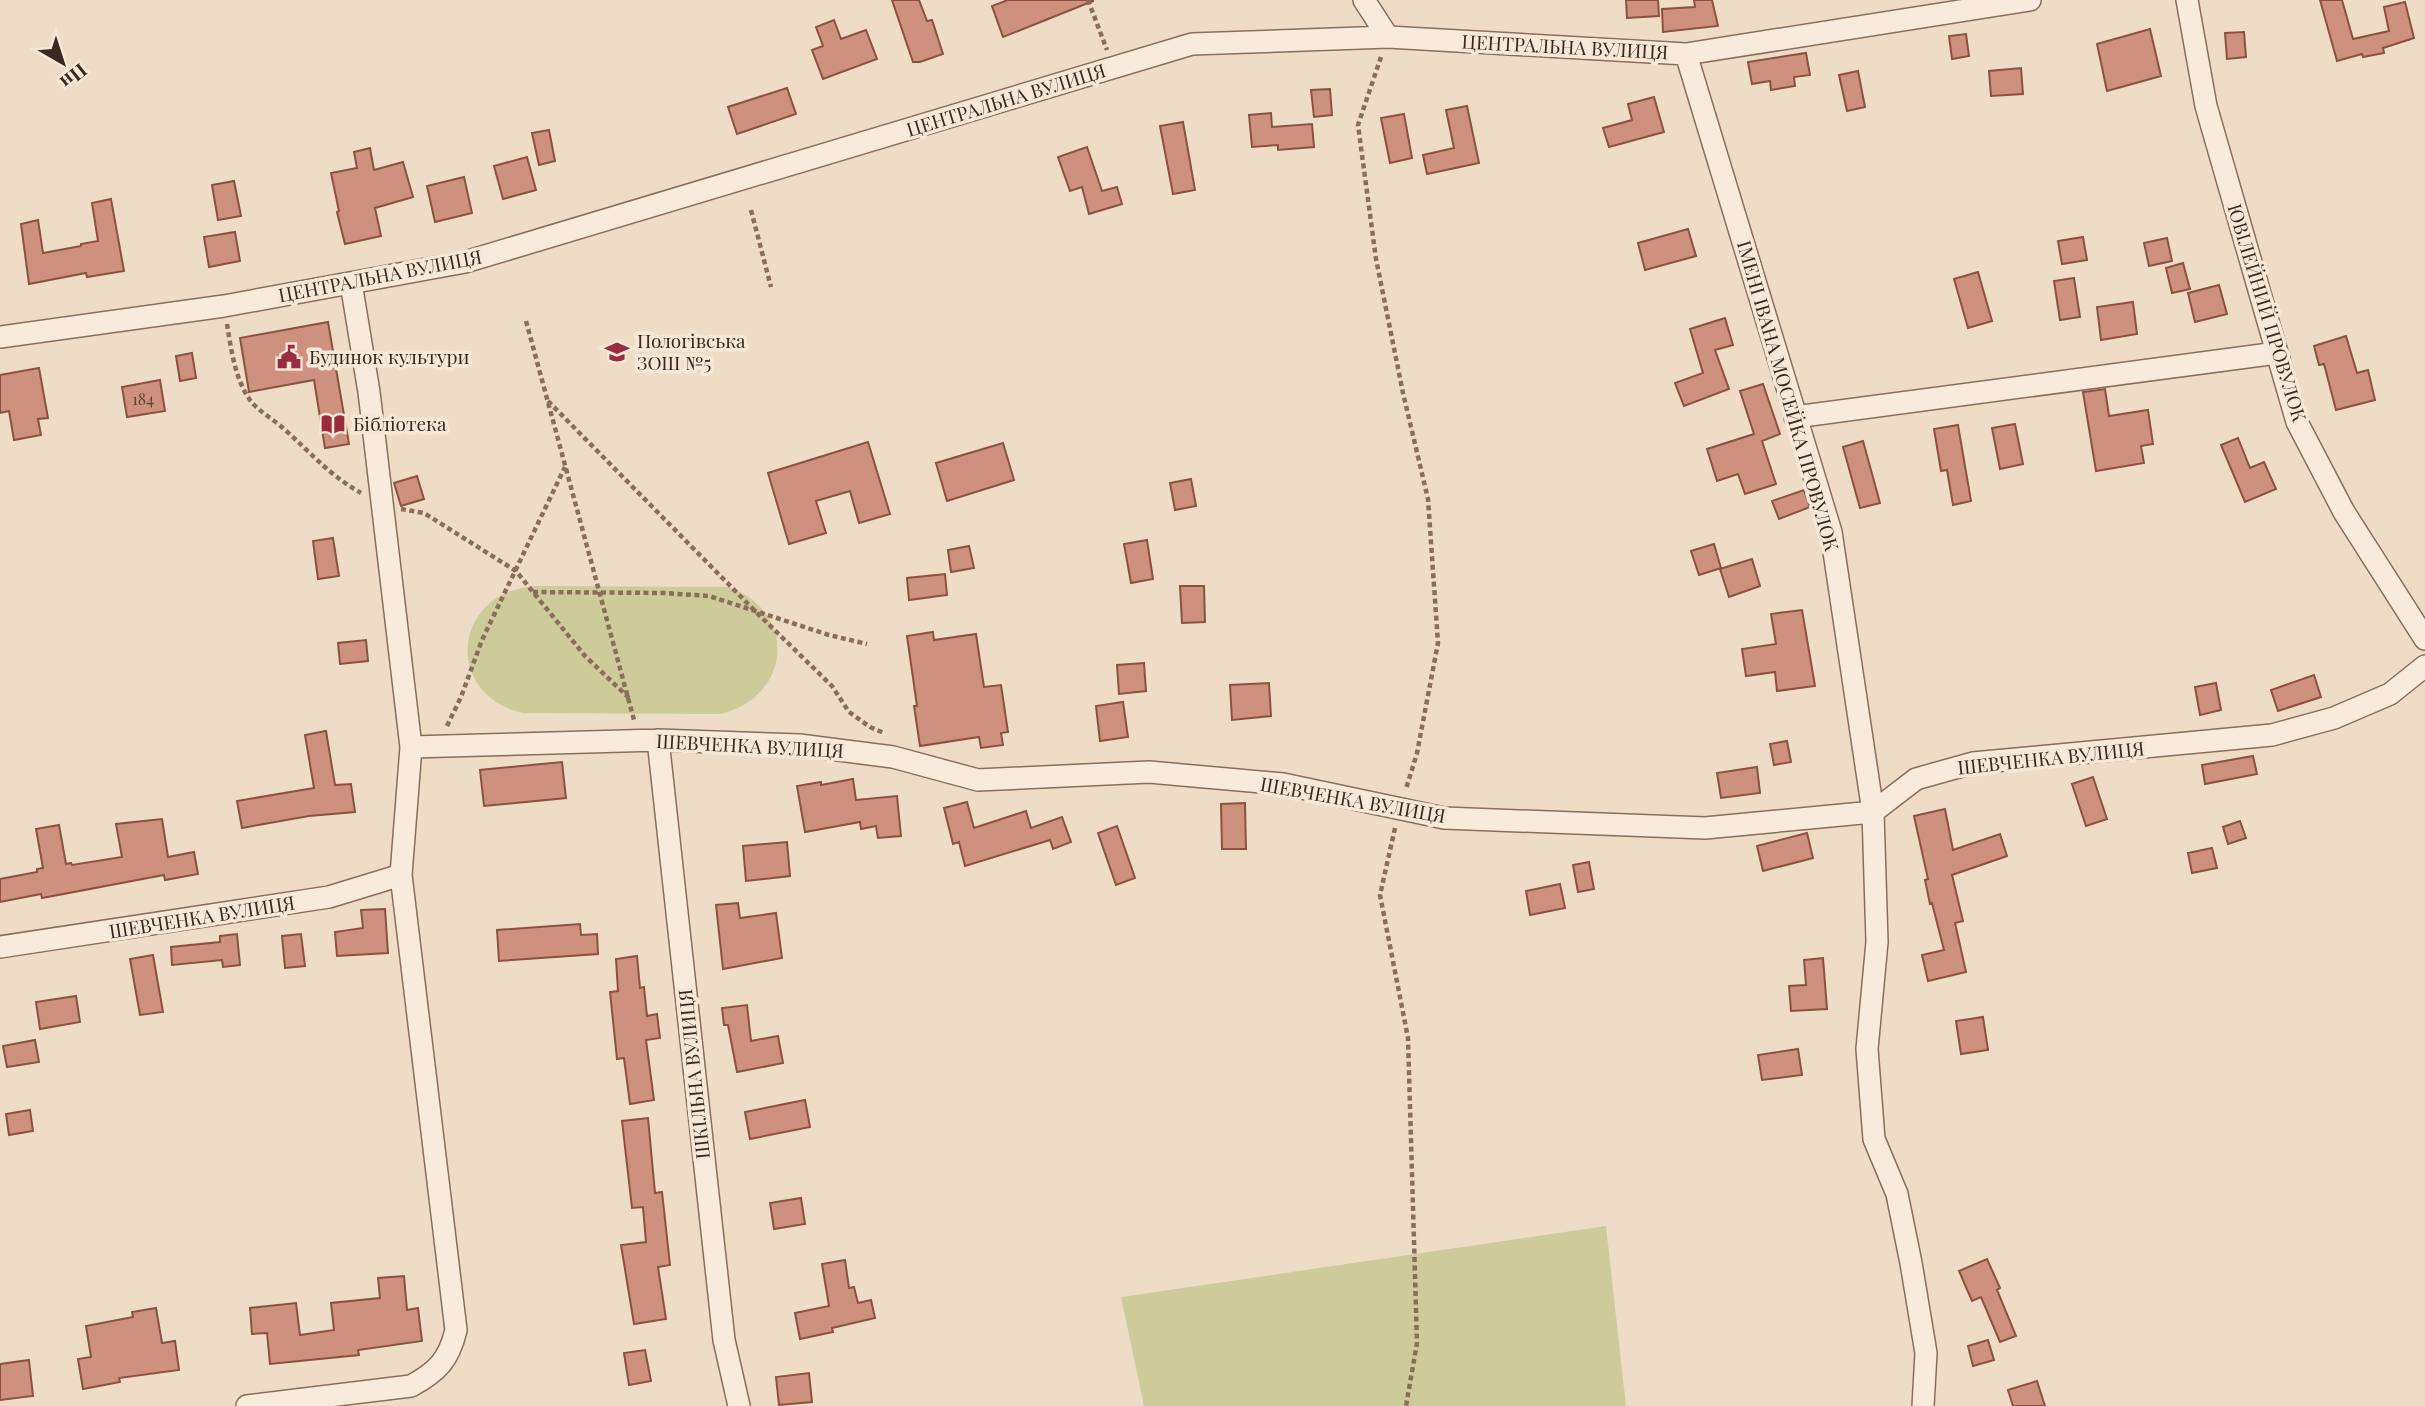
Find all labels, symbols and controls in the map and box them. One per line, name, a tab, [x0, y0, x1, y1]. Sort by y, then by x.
north arrow	[28, 28, 98, 98]
street label: ЦЕНТРАЛЬНА ВУЛИЦЯ	[1461, 28, 1669, 64]
street label: ЦЕНТРАЛЬНА ВУЛИЦЯ	[903, 56, 1108, 142]
text: Пн	[56, 58, 93, 96]
street label: ЮВІЛЕЙНИЙ ПРОВУЛОК	[2222, 200, 2314, 425]
street label: ІМЕНІ ІВАНА МОСЕЙКА ПРОВУЛОК	[1732, 237, 1846, 554]
street label: ЦЕНТРАЛЬНА ВУЛИЦЯ	[276, 243, 484, 308]
place label: Пологівська ЗОШ №5	[637, 327, 746, 375]
school or university icon: Пологівська ЗОШ №5	[603, 338, 631, 366]
public building icon: Будинок культури	[275, 343, 303, 371]
place label: Будинок культури	[309, 343, 470, 369]
house number: 184	[132, 388, 154, 409]
library icon: Бібліотека	[319, 410, 347, 438]
place label: Бібліотека	[353, 410, 447, 436]
street label: ШЕВЧЕНКА ВУЛИЦЯ	[656, 727, 845, 763]
street label: ШЕВЧЕНКА ВУЛИЦЯ	[1956, 734, 2146, 780]
street label: ШЕВЧЕНКА ВУЛИЦЯ	[1258, 770, 1448, 828]
street label: ШЕВЧЕНКА ВУЛИЦЯ	[107, 888, 297, 944]
street label: ШКІЛЬНА ВУЛИЦЯ	[671, 988, 715, 1160]

